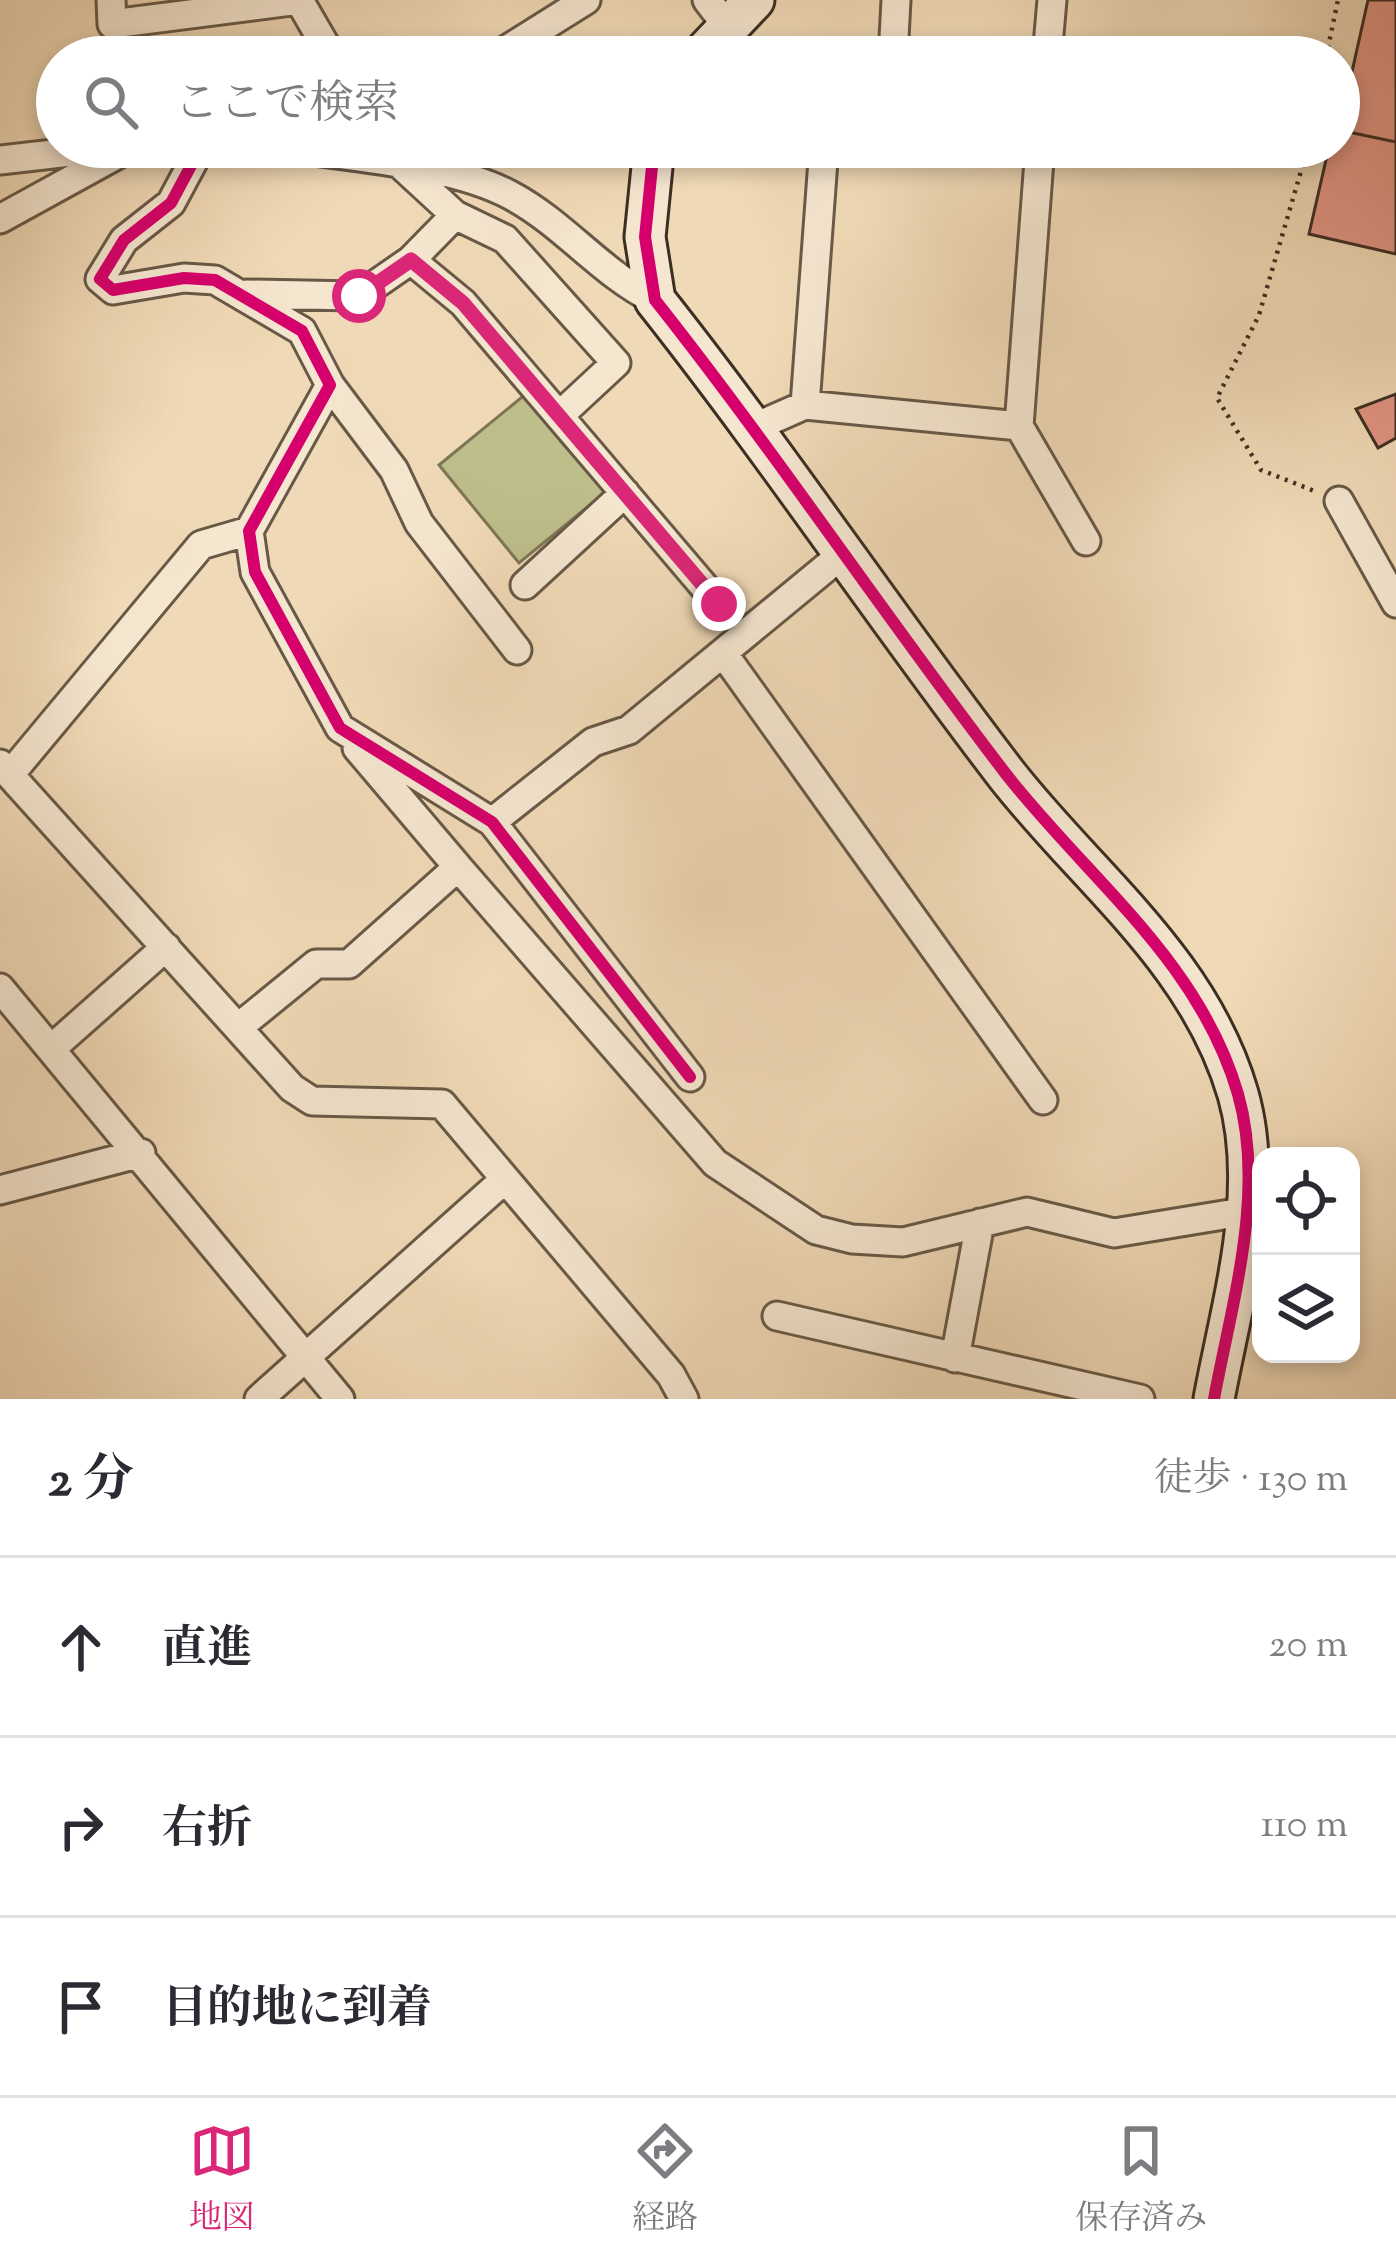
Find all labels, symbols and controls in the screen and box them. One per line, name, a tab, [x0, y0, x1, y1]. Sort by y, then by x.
search box	[36, 36, 1360, 168]
icon: search	[78, 69, 144, 135]
text: ここで検索	[174, 74, 399, 139]
route start	[332, 269, 386, 323]
route end	[692, 577, 746, 631]
map controls	[1252, 1147, 1360, 1363]
button: locate	[1252, 1147, 1360, 1255]
button: layers	[1252, 1255, 1360, 1363]
text: 2 分	[48, 1446, 134, 1519]
text: 徒歩 · 130 m	[1154, 1453, 1348, 1509]
icon: ahead	[48, 1614, 114, 1680]
text: 直進	[162, 1619, 252, 1684]
text: 20 m	[1269, 1619, 1348, 1675]
icon: right	[48, 1794, 114, 1860]
text: 右折	[162, 1799, 252, 1864]
text: 110 m	[1261, 1799, 1348, 1855]
icon: arrive	[48, 1974, 114, 2040]
text: 目的地に到着	[162, 1979, 432, 2044]
tab: 地図	[189, 2118, 255, 2244]
tab: 経路	[632, 2118, 698, 2244]
tab: 保存済み	[1075, 2118, 1207, 2244]

